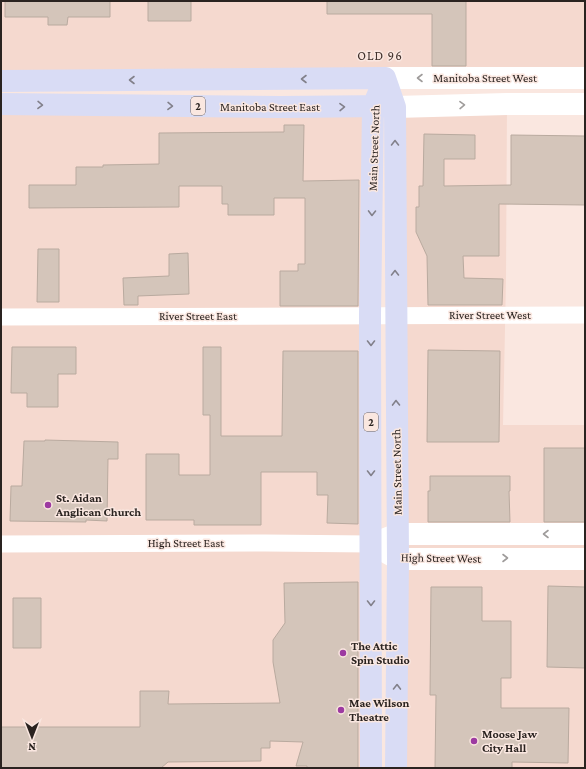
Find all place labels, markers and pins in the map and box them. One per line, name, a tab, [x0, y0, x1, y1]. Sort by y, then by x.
place label: St. Aidan Anglican Church	[55, 491, 141, 519]
marker: St. Aidan Anglican Church	[43, 500, 53, 510]
place label: The Attic Spin Studio	[351, 639, 410, 667]
marker: The Attic Spin Studio	[338, 648, 348, 658]
place label: Mae Wilson Theatre	[349, 696, 409, 724]
marker: Mae Wilson Theatre	[336, 705, 346, 715]
place label: Moose Jaw City Hall	[482, 727, 537, 755]
marker: Moose Jaw City Hall	[469, 736, 479, 746]

